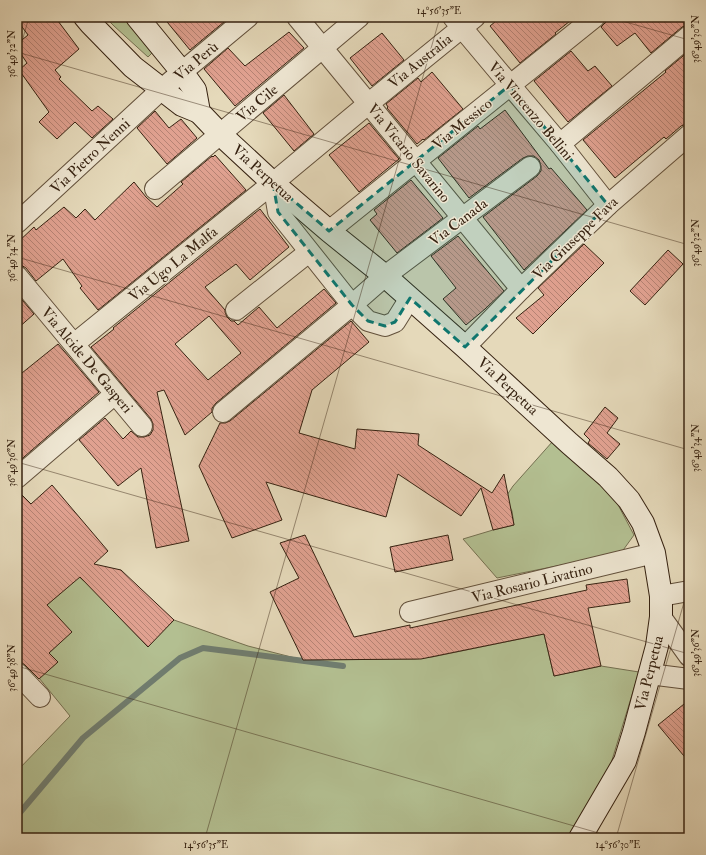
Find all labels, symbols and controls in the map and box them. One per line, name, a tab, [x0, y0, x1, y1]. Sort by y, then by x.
text: 14°56'35"E	[417, 5, 461, 17]
text: 36°49'30"N	[690, 15, 702, 63]
street label: Via Australia	[384, 29, 457, 93]
text: 36°49'32"N	[6, 30, 18, 78]
street label: Via Perù	[170, 37, 222, 85]
street label: Via Vincenzo Bellini	[484, 58, 578, 165]
street label: Via Cile	[233, 80, 282, 126]
street label: Via Messico	[428, 94, 496, 154]
street label: Via Vicario Savarino	[363, 100, 454, 207]
street label: Via Pietro Nenni	[46, 114, 134, 198]
street label: Via Perpetua	[227, 141, 298, 207]
street label: Via Giuseppe Fava	[529, 192, 623, 285]
street label: Via Canada	[425, 194, 492, 251]
text: 36°49'32"N	[690, 219, 702, 267]
street label: Via Ugo La Malfa	[125, 222, 222, 306]
text: 36°49'34"N	[6, 234, 18, 282]
street label: Via Alcide De Gasperi	[36, 303, 137, 418]
street label: Via Perpetua	[472, 353, 543, 421]
text: 36°49'34"N	[690, 424, 702, 472]
text: 36°49'36"N	[6, 439, 18, 487]
street label: Via Rosario Livatino	[470, 559, 595, 608]
text: 36°49'36"N	[690, 629, 702, 677]
street label: Via Perpetua	[631, 633, 669, 713]
text: 36°49'38"N	[6, 644, 18, 692]
text: 14°56'35"E	[184, 839, 228, 851]
text: 14°56'30"E	[596, 839, 641, 851]

